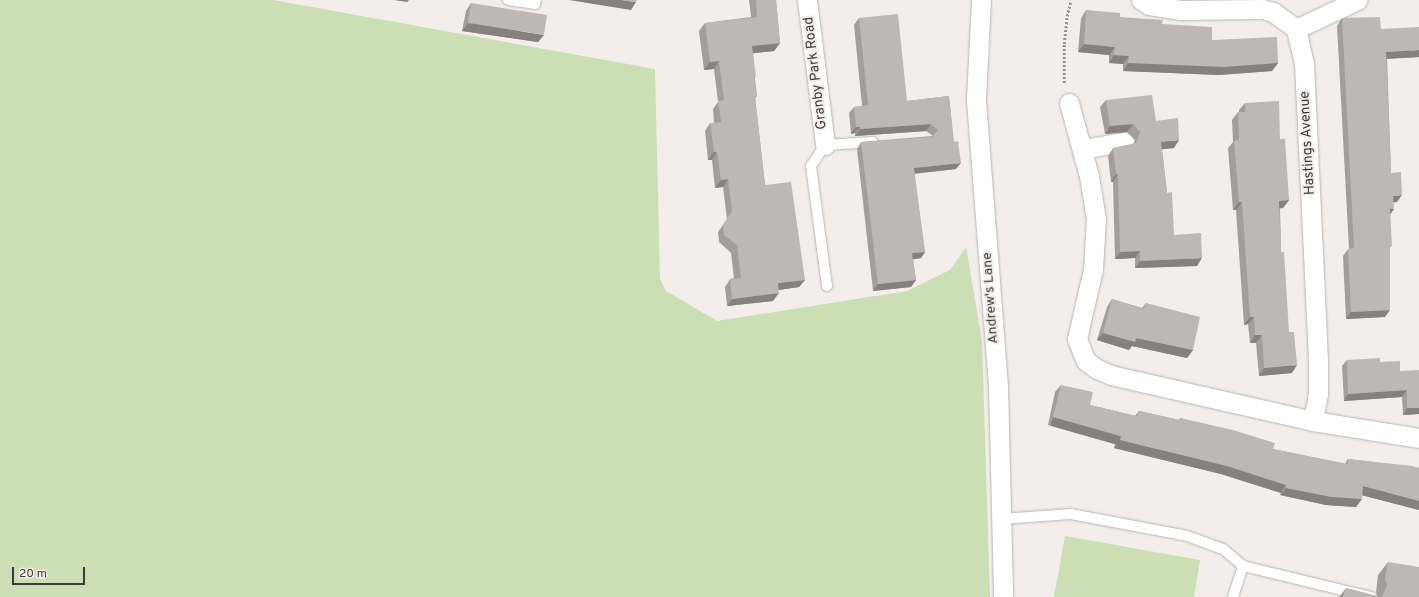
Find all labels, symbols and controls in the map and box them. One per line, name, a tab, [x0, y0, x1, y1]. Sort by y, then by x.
street label: Granby Park Road	[801, 16, 831, 130]
street label: Hastings Avenue	[1297, 90, 1319, 196]
street label: Andrew's Lane	[979, 252, 1003, 344]
scale bar	[14, 559, 87, 585]
text: 20 m	[19, 566, 47, 582]

